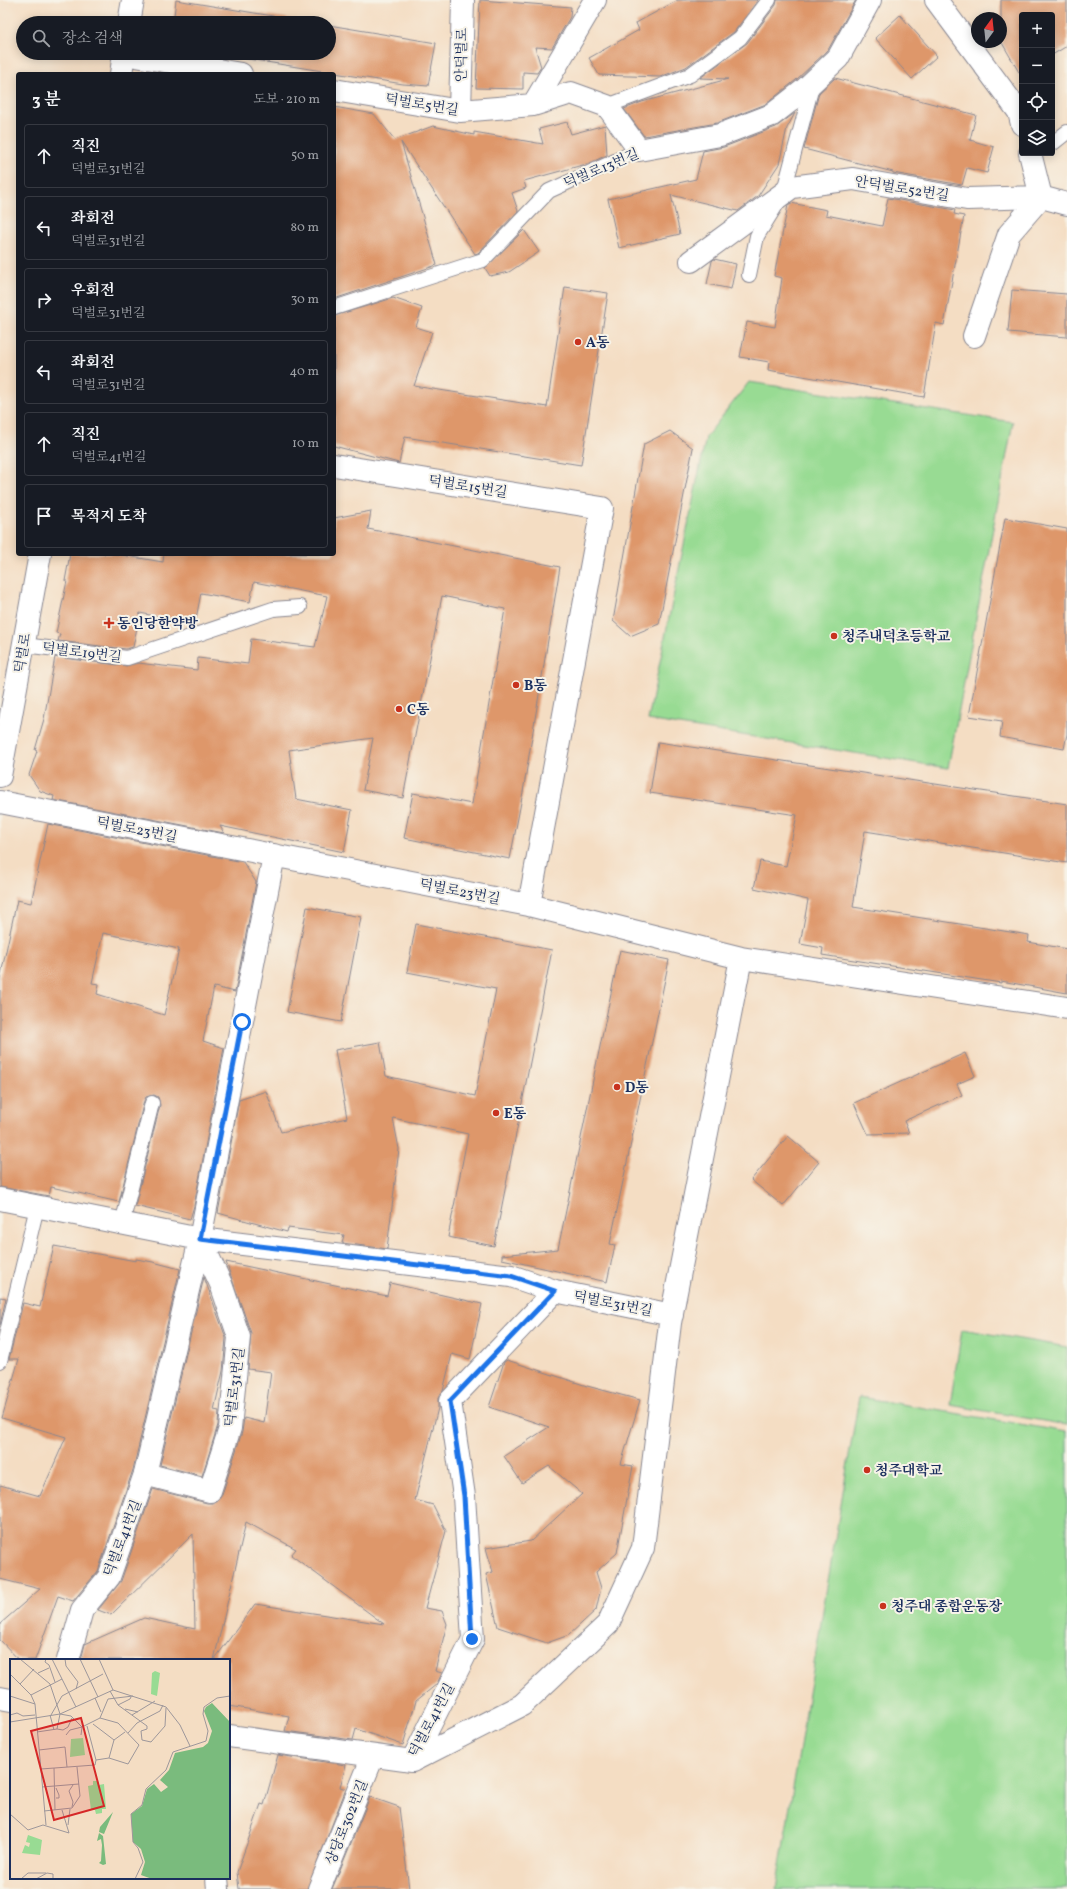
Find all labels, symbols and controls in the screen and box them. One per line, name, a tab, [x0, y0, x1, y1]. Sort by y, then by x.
north arrow	[971, 12, 1007, 48]
map controls	[1019, 12, 1055, 156]
button: +	[1019, 12, 1055, 48]
search box	[16, 16, 336, 60]
icon: search	[30, 27, 52, 49]
street label: 안덕벌로	[453, 27, 472, 82]
text: 장소 검색	[62, 29, 123, 50]
button: −	[1019, 48, 1055, 84]
button: locate	[1019, 84, 1055, 120]
text: 3 분	[32, 89, 61, 112]
street label: 덕벌로5번길	[384, 90, 460, 121]
text: 도보 · 210 m	[253, 91, 320, 109]
button: layers	[1019, 120, 1055, 156]
text: 직진	[71, 137, 100, 158]
icon: ahead	[33, 145, 55, 167]
street label: 덕벌로13번길	[561, 145, 642, 194]
text: 50 m	[291, 147, 319, 165]
text: 덕벌로31번길	[71, 161, 146, 179]
street label: 안덕벌로52번길	[853, 173, 950, 206]
text: 좌회전	[71, 209, 114, 230]
icon: left	[33, 217, 55, 239]
text: 80 m	[290, 219, 319, 237]
text: 덕벌로31번길	[71, 233, 146, 251]
text: 우회전	[71, 281, 114, 302]
icon: right	[33, 289, 55, 311]
text: 30 m	[291, 291, 319, 309]
text: 덕벌로31번길	[71, 305, 146, 323]
place label: A동	[586, 334, 610, 353]
marker: A동	[573, 337, 583, 347]
text: 좌회전	[71, 353, 114, 374]
icon: left	[33, 361, 55, 383]
text: 40 m	[290, 363, 319, 381]
text: 덕벌로31번길	[71, 377, 146, 395]
text: 직진	[71, 425, 100, 446]
icon: ahead	[33, 433, 55, 455]
text: 10 m	[292, 435, 319, 453]
text: 덕벌로41번길	[71, 449, 147, 467]
street label: 덕벌로15번길	[427, 472, 509, 503]
icon: arrive	[33, 505, 55, 527]
text: 목적지 도착	[71, 507, 146, 528]
place label: 동인당한약방	[117, 615, 199, 634]
marker: 동인당한약방	[104, 618, 114, 628]
place label: 청주내덕초등학교	[842, 628, 951, 647]
street label: 덕벌로	[11, 631, 36, 675]
marker: 청주내덕초등학교	[829, 631, 839, 641]
street label: 덕벌로19번길	[41, 639, 123, 668]
place label: B동	[524, 677, 547, 696]
marker: B동	[511, 680, 521, 690]
place label: C동	[407, 701, 430, 720]
marker: C동	[394, 704, 404, 714]
street label: 덕벌로23번길	[95, 813, 179, 848]
street label: 덕벌로23번길	[418, 875, 502, 910]
route start	[233, 1013, 251, 1031]
place label: D동	[625, 1079, 649, 1098]
marker: D동	[612, 1082, 622, 1092]
place label: E동	[504, 1105, 527, 1124]
marker: E동	[491, 1108, 501, 1118]
street label: 덕벌로31번길	[572, 1287, 654, 1321]
street label: 덕벌로31번길	[221, 1346, 250, 1428]
place label: 청주대학교	[875, 1462, 943, 1481]
marker: 청주대학교	[862, 1465, 872, 1475]
street label: 덕벌로41번길	[100, 1497, 147, 1580]
place label: 청주대 종합운동장	[891, 1598, 1002, 1617]
marker: 청주대 종합운동장	[878, 1601, 888, 1611]
route end	[463, 1630, 481, 1648]
inset map	[10, 1659, 230, 1879]
street label: 덕벌로41번길	[405, 1680, 460, 1761]
street label: 상당로302번길	[322, 1777, 373, 1868]

